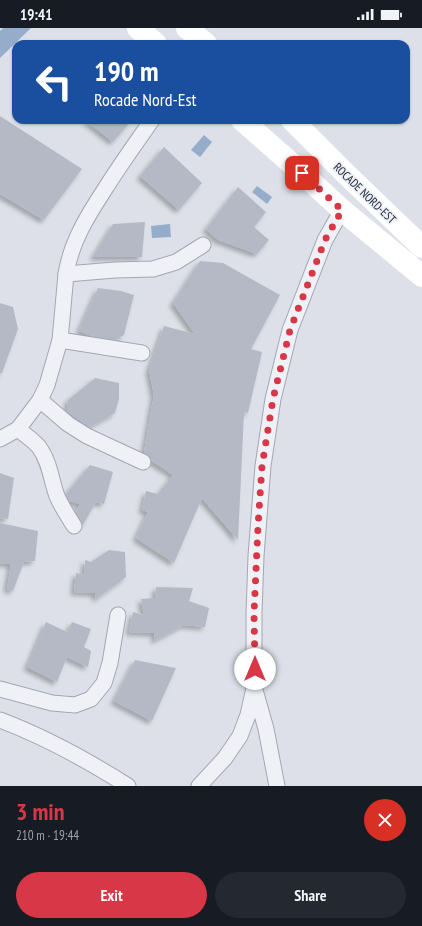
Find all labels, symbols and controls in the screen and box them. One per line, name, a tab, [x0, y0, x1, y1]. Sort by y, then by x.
text: 19:41	[20, 5, 52, 24]
text: 190 m	[94, 52, 158, 89]
icon: left	[28, 56, 80, 108]
text: Rocade Nord-Est	[94, 88, 197, 111]
pin	[285, 156, 319, 190]
street label: ROCADE NORD-EST	[331, 159, 400, 227]
icon: arrive	[291, 162, 313, 184]
position arrow	[234, 648, 276, 690]
text: 3 min	[16, 796, 64, 827]
button: close	[364, 799, 406, 841]
text: 210 m · 19:44	[16, 827, 79, 844]
button: Exit	[16, 872, 207, 918]
button: Share	[215, 872, 406, 918]

